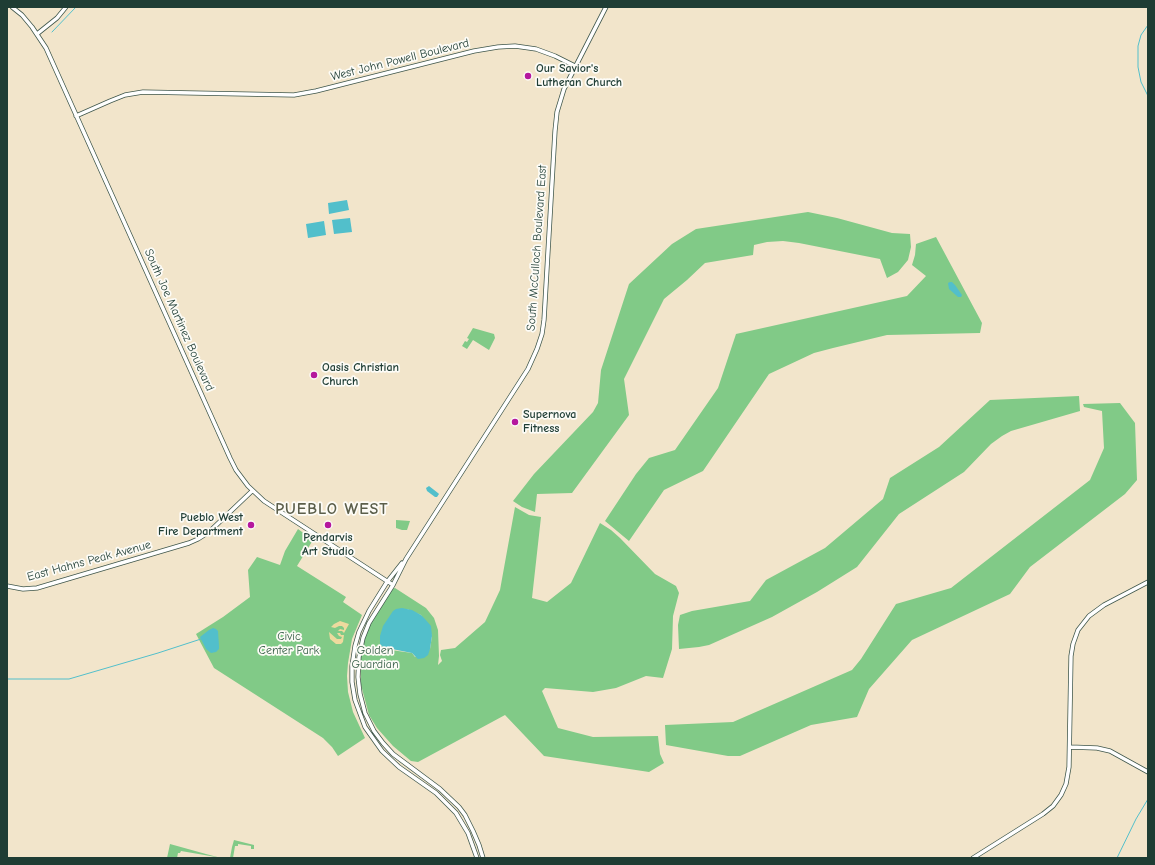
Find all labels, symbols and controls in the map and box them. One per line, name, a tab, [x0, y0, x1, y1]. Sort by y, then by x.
street label: West John Powell Boulevard	[329, 36, 471, 84]
place label: Our Savior's Lutheran Church	[536, 62, 622, 90]
marker: Our Savior's Lutheran Church	[523, 71, 533, 81]
street label: South McCulloch Boulevard East	[524, 165, 550, 331]
street label: South Joe Martinez Boulevard	[141, 247, 217, 393]
place label: Oasis Christian Church	[322, 361, 399, 389]
marker: Oasis Christian Church	[309, 370, 319, 380]
place label: Supernova Fitness	[523, 408, 576, 436]
marker: Supernova Fitness	[510, 417, 520, 427]
district label: PUEBLO WEST	[275, 499, 389, 519]
place label: Pueblo West Fire Department	[158, 511, 243, 539]
marker: Pueblo West Fire Department	[246, 520, 256, 530]
marker: Pendarvis Art Studio	[323, 520, 333, 530]
place label: Pendarvis Art Studio	[302, 531, 354, 559]
street label: East Hahns Peak Avenue	[26, 538, 152, 584]
park label: Civic Center Park	[259, 630, 319, 658]
park label: Golden Guardian	[351, 644, 399, 672]

